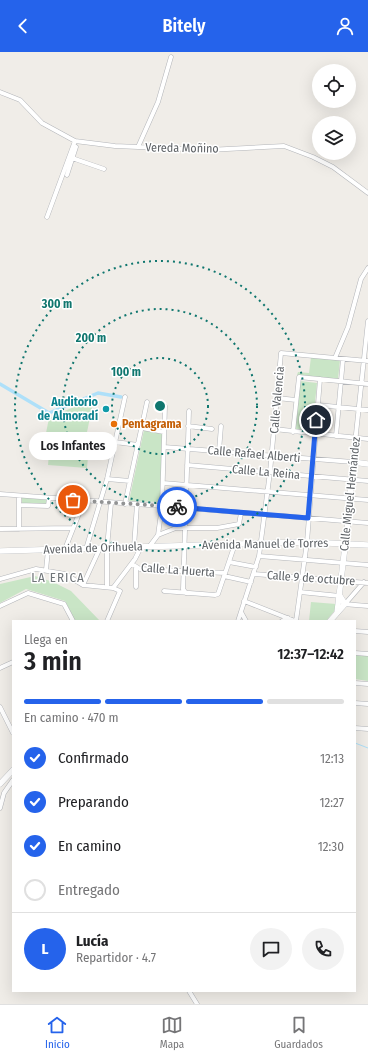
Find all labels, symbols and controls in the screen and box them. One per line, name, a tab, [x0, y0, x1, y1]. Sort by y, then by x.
icon: back	[12, 15, 34, 37]
text: Bitely	[163, 15, 205, 37]
icon: person	[334, 15, 356, 37]
map controls	[312, 64, 356, 160]
button: locate	[312, 64, 356, 108]
button: layers	[312, 116, 356, 160]
street label: Vereda Moñino	[145, 140, 219, 156]
text: 300 m	[41, 297, 72, 311]
text: 200 m	[75, 331, 106, 345]
text: 100 m	[111, 365, 141, 379]
street label: Calle Valencia	[267, 366, 287, 434]
place label: Auditorio de Almoradí	[38, 395, 99, 423]
centre of rings	[153, 399, 167, 413]
pin	[299, 403, 333, 437]
marker: Auditorio de Almoradí	[101, 404, 111, 414]
icon: home	[305, 409, 327, 431]
place label: Pentagrama	[122, 417, 182, 431]
marker: Pentagrama	[109, 419, 119, 429]
callout: Los Infantes	[29, 432, 117, 460]
street label: Calle Miguel Hernández	[337, 436, 363, 552]
text: Los Infantes	[40, 438, 106, 453]
street label: Calle Rafael Alberti	[207, 443, 301, 465]
street label: Calle La Reina	[231, 462, 301, 482]
pin	[56, 483, 90, 517]
courier	[157, 487, 197, 527]
icon: bag	[62, 489, 84, 511]
icon: bike	[166, 496, 188, 518]
street label: Avenida Manuel de Torres	[202, 536, 328, 552]
street label: Avenida de Orihuela	[43, 539, 143, 557]
street label: Calle La Huerta	[141, 560, 216, 580]
street label: Calle 9 de octubre	[266, 568, 356, 588]
district label: LA ERICA	[31, 570, 85, 585]
text: Llega en	[24, 632, 68, 647]
text: 12:37–12:42	[277, 645, 344, 663]
text: 3 min	[24, 646, 82, 677]
text: En camino · 470 m	[24, 710, 119, 725]
icon: check	[24, 747, 46, 769]
text: Confirmado	[58, 749, 129, 767]
text: 12:13	[320, 751, 344, 766]
icon: check	[24, 791, 46, 813]
text: Preparando	[58, 793, 129, 811]
text: 12:27	[320, 795, 344, 810]
icon: check	[24, 835, 46, 857]
text: En camino	[58, 837, 121, 855]
text: 12:30	[318, 839, 344, 854]
text: Entregado	[58, 881, 120, 899]
button: chat	[250, 928, 292, 970]
button: phone	[302, 928, 344, 970]
text: Lucía	[76, 932, 108, 950]
text: L	[42, 940, 48, 958]
text: Repartidor · 4.7	[76, 950, 156, 965]
tab: Inicio	[45, 1014, 70, 1051]
tab: Mapa	[160, 1014, 184, 1051]
tab: Guardados	[274, 1014, 323, 1051]

